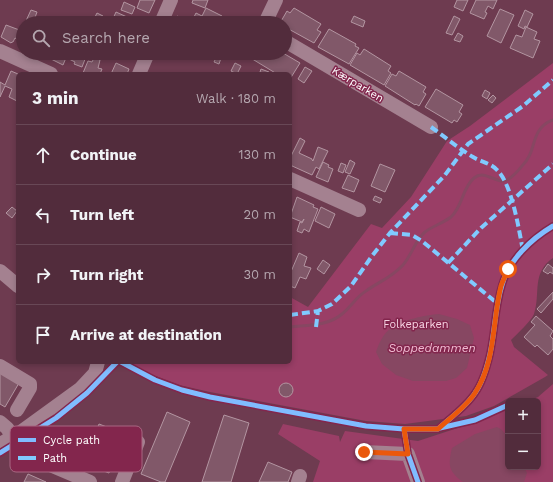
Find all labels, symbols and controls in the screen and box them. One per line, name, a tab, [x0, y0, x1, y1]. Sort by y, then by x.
search box	[16, 16, 292, 60]
icon: search	[30, 27, 52, 49]
text: Search here	[62, 29, 150, 47]
street label: Kærparken	[329, 64, 386, 105]
text: 3 min	[32, 88, 78, 108]
text: Walk · 180 m	[196, 91, 276, 106]
icon: ahead	[32, 144, 54, 166]
text: Continue	[70, 146, 137, 164]
text: 130 m	[238, 147, 276, 162]
icon: left	[32, 204, 54, 226]
text: Turn left	[70, 206, 134, 224]
text: 20 m	[244, 207, 276, 222]
route start	[499, 260, 517, 278]
icon: right	[32, 264, 54, 286]
text: Turn right	[70, 266, 143, 284]
text: 30 m	[244, 267, 276, 282]
park label: Folkeparken	[383, 318, 449, 331]
icon: arrive	[32, 324, 54, 346]
text: Arrive at destination	[70, 326, 222, 344]
water label: Soppedammen	[388, 341, 476, 355]
map controls	[505, 398, 541, 470]
button: +	[505, 398, 541, 434]
legend	[10, 426, 142, 472]
text: Cycle path	[43, 434, 100, 447]
button: −	[505, 434, 541, 470]
route end	[355, 443, 373, 461]
text: Path	[43, 452, 67, 465]

